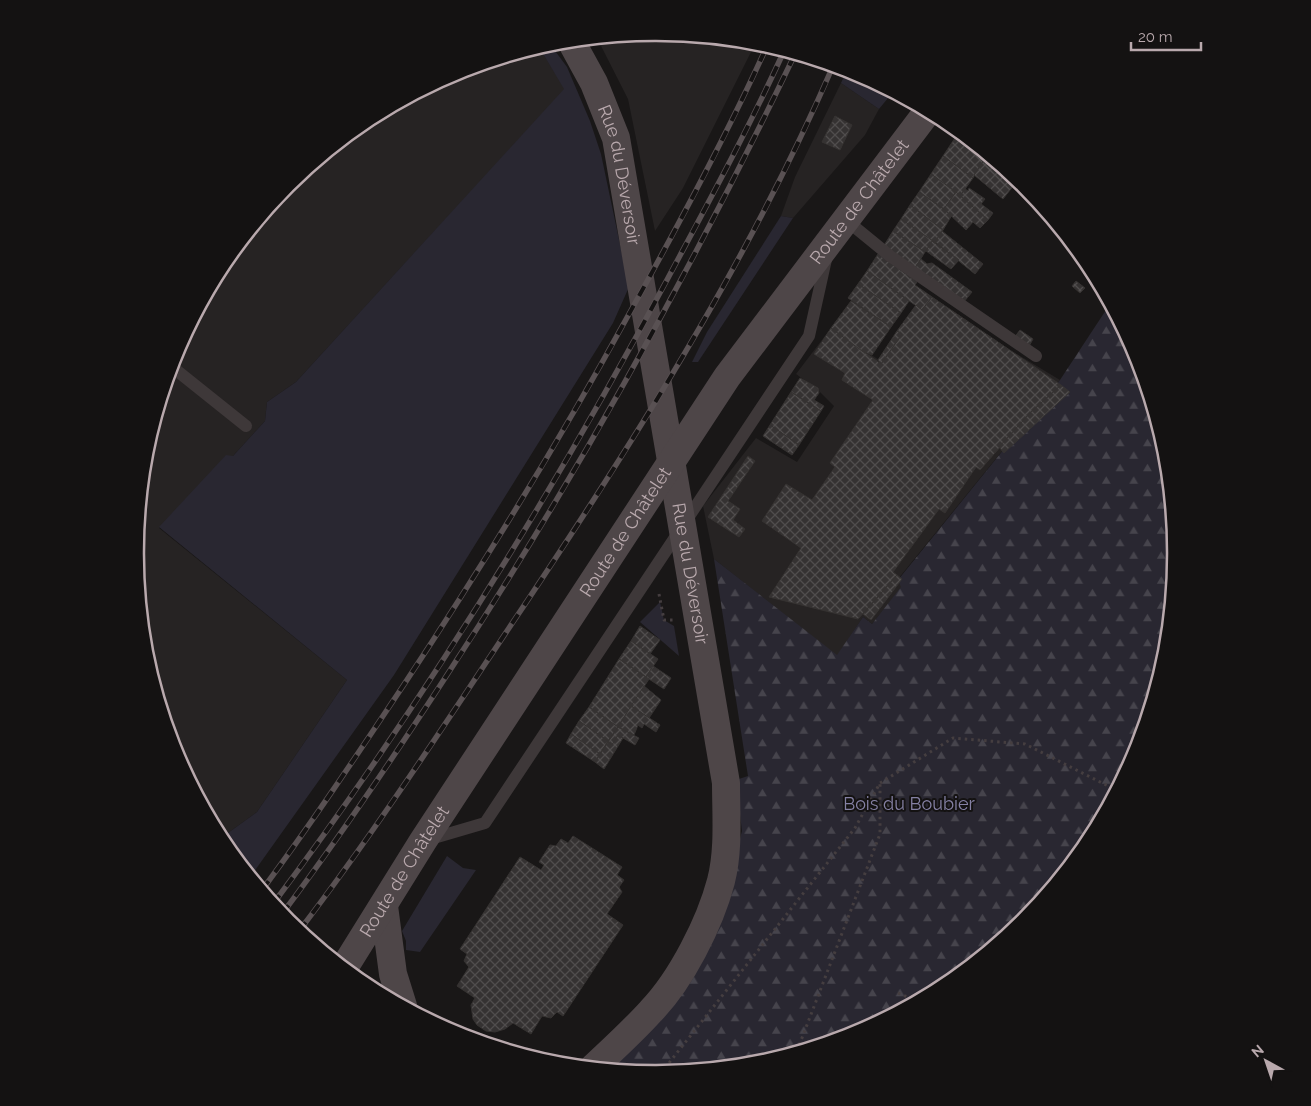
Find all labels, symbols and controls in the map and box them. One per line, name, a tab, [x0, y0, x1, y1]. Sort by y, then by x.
scale bar	[1131, 20, 1201, 52]
text: 20 m	[1138, 28, 1173, 46]
street label: Rue du Déversoir	[594, 102, 645, 247]
street label: Route de Châtelet	[805, 135, 913, 268]
street label: Route de Châtelet	[575, 463, 675, 601]
street label: Rue du Déversoir	[668, 501, 713, 646]
park label: Bois du Boubier	[843, 793, 976, 814]
street label: Route de Châtelet	[355, 802, 453, 941]
north arrow	[1241, 1036, 1291, 1086]
text: N	[1248, 1041, 1267, 1061]

